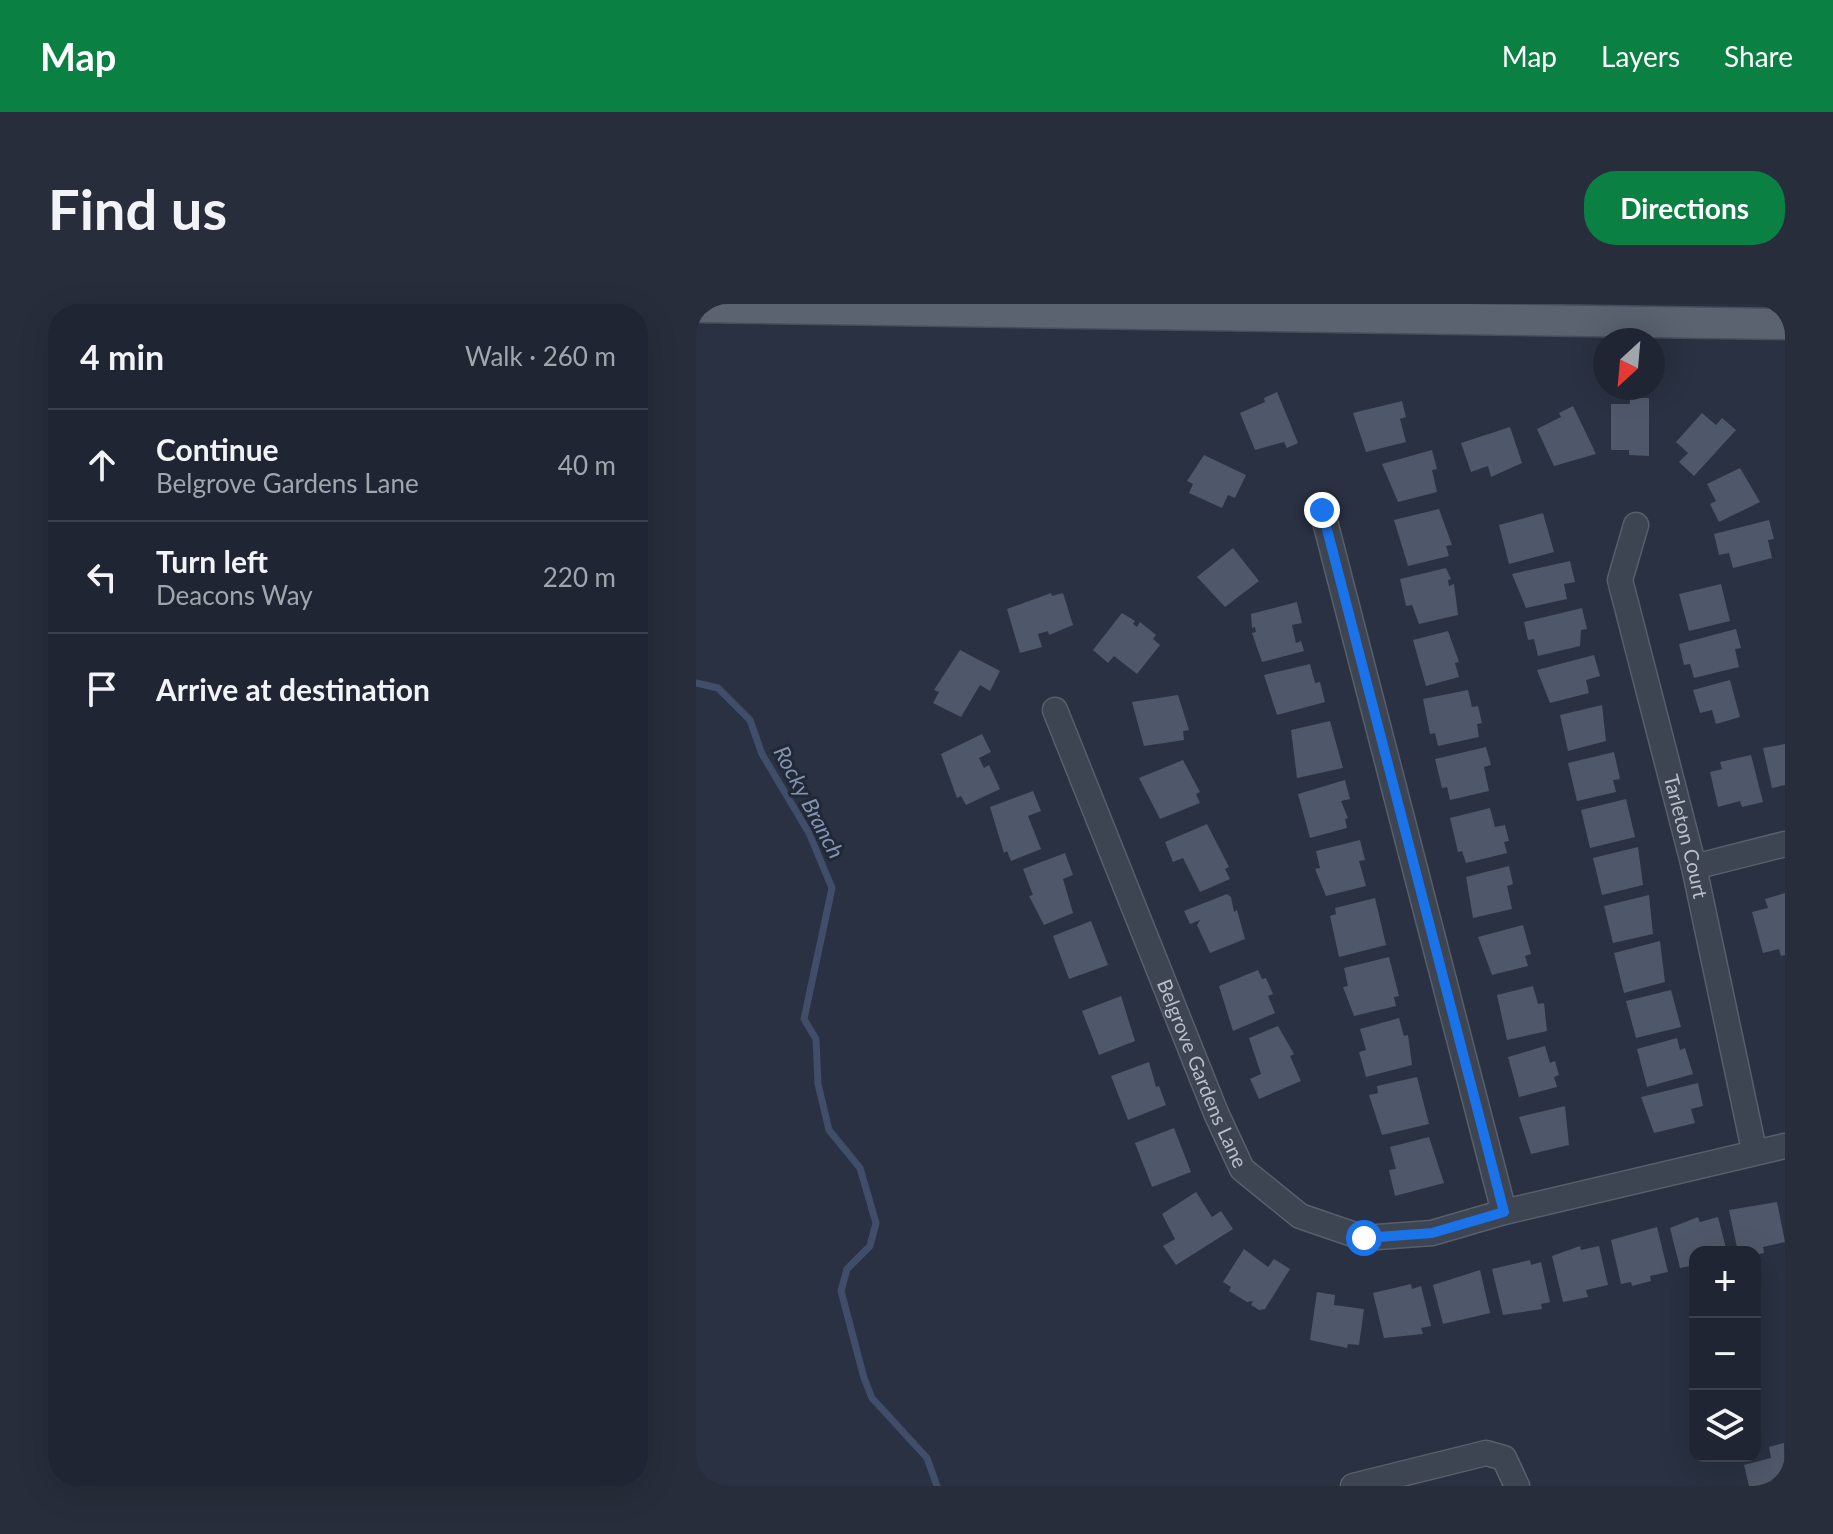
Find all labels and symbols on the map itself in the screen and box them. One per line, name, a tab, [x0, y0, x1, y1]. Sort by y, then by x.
north arrow	[1593, 328, 1665, 400]
route end	[1304, 492, 1340, 528]
water label: Rocky Branch	[768, 741, 850, 863]
street label: Tarleton Court	[1660, 772, 1713, 900]
street label: Belgrove Gardens Lane	[1153, 975, 1253, 1171]
route start	[1346, 1220, 1382, 1256]

